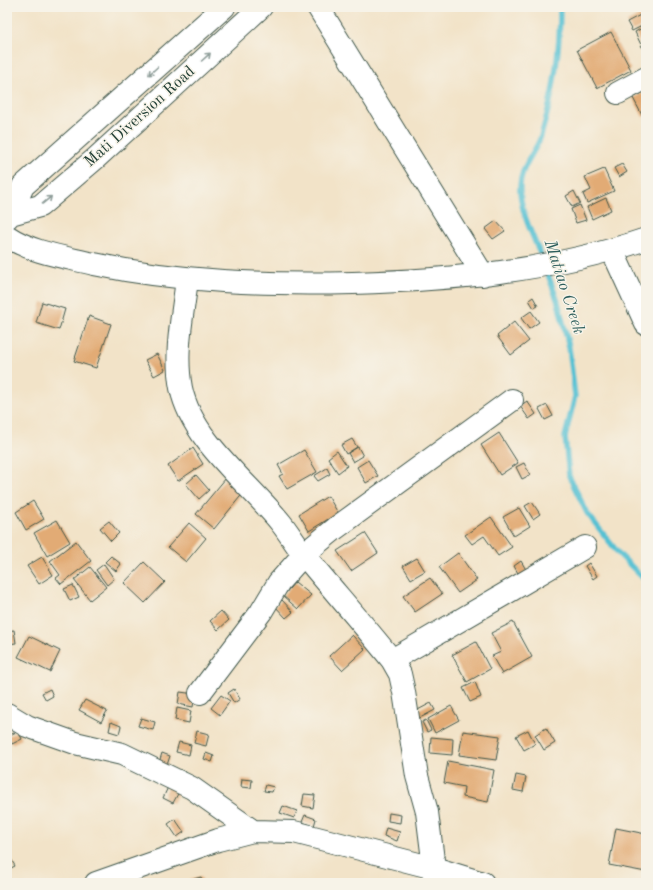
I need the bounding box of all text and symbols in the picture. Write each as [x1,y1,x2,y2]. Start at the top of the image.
one-way arrow [201,53,211,62]
street label: Mati Diversion Road [82,64,198,170]
one-way arrow [148,66,159,75]
one-way arrow [42,196,52,205]
water label: Matiao Creek [540,237,587,336]

